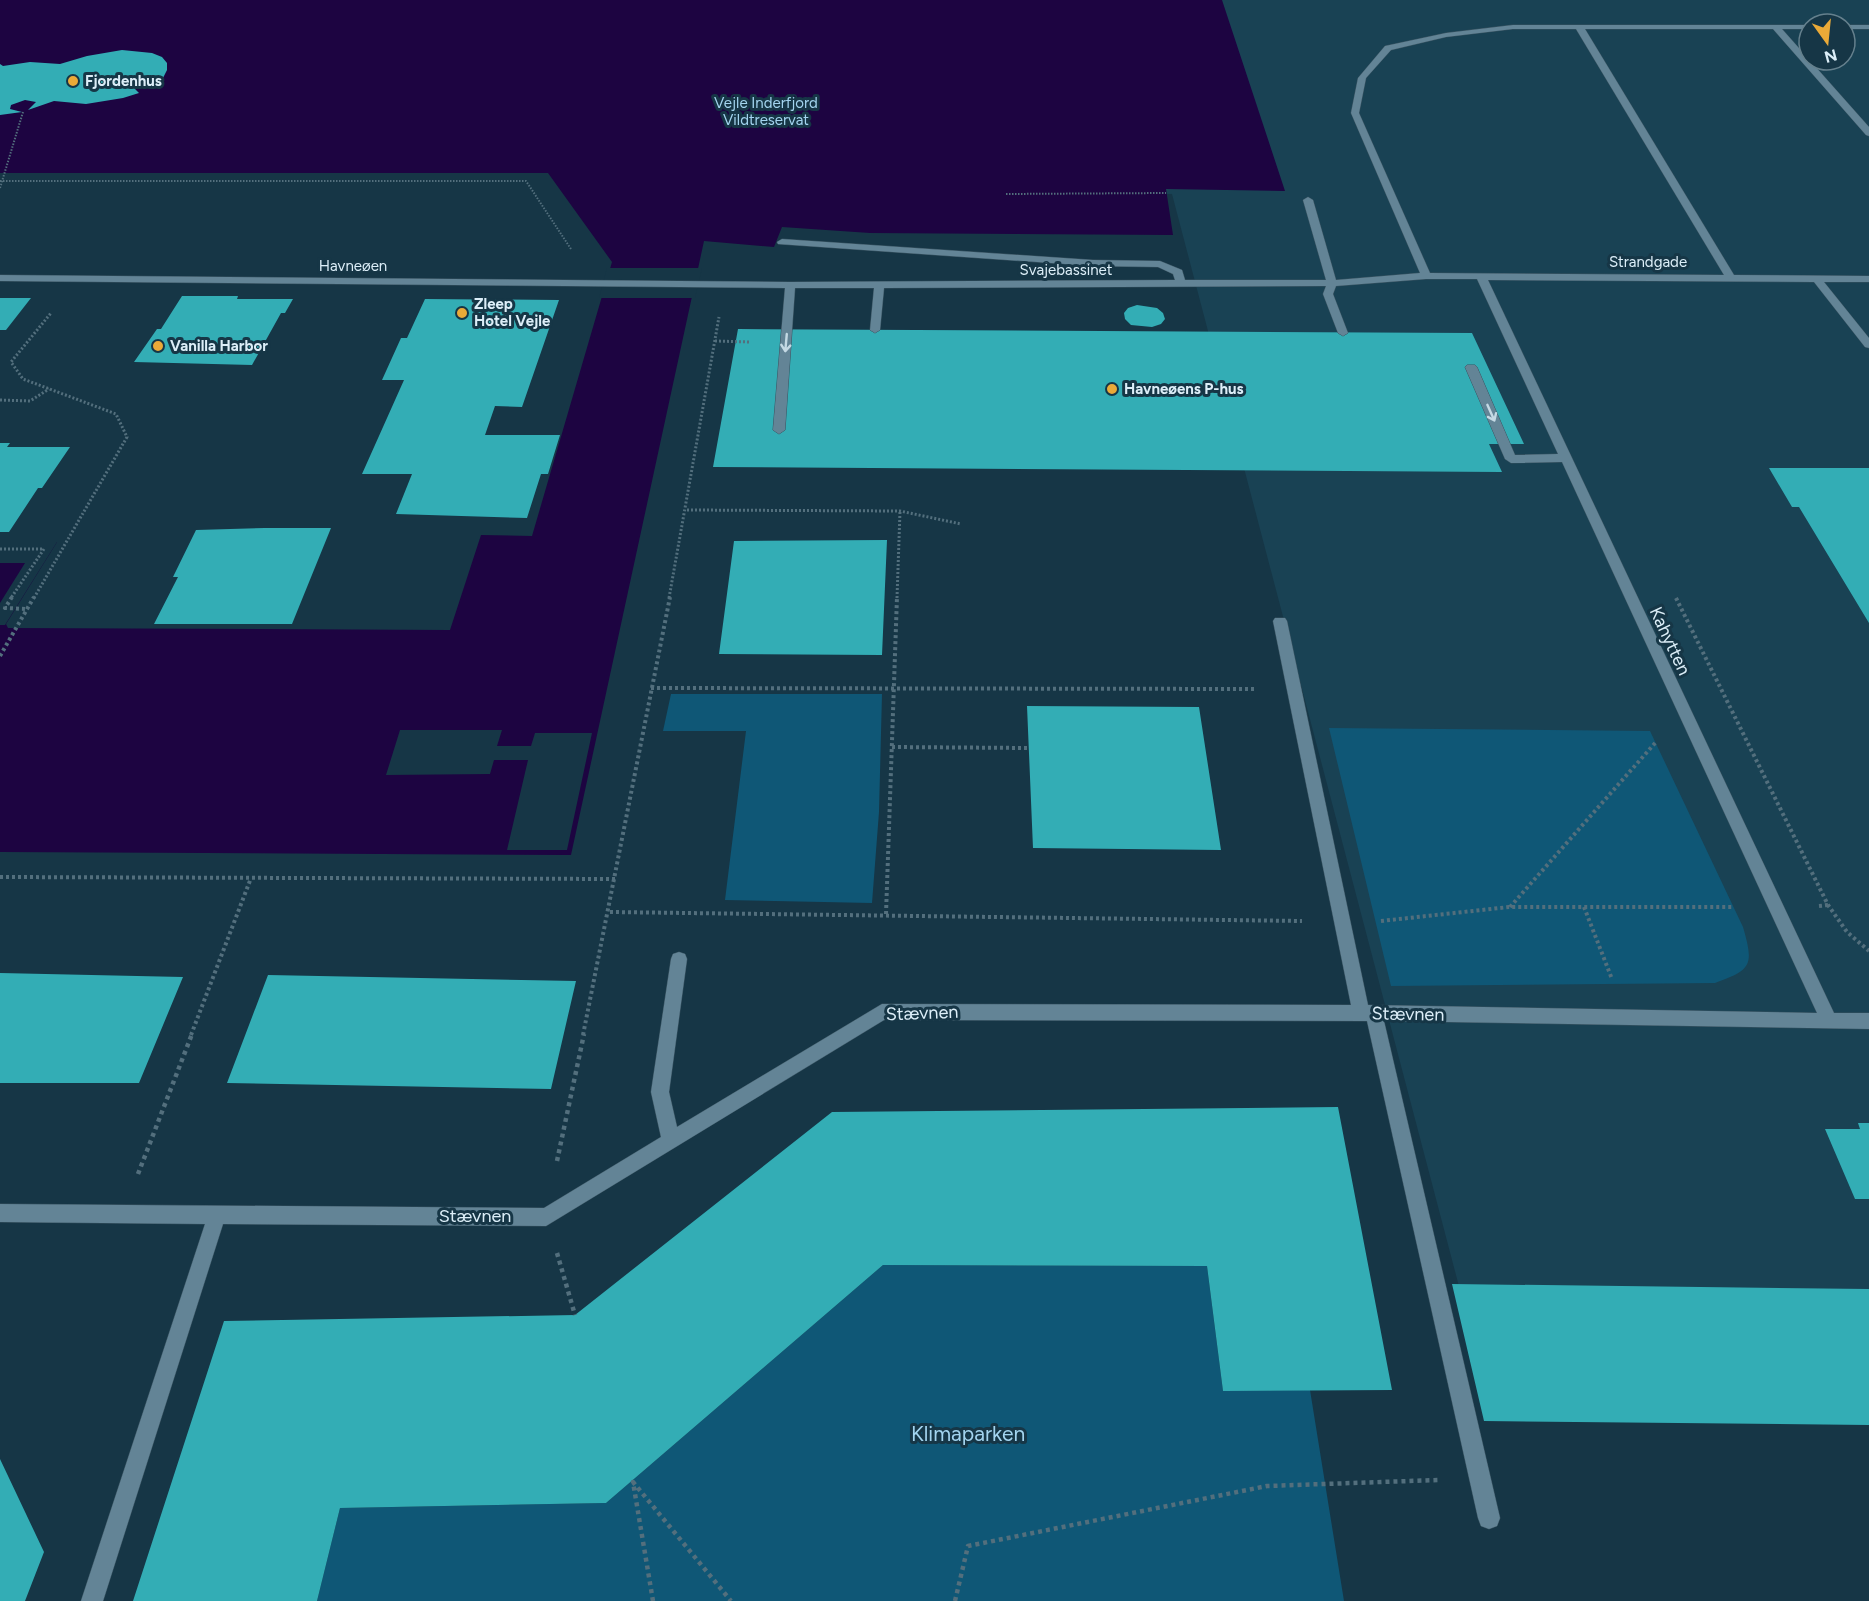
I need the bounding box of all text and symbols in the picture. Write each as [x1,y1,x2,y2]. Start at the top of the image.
north arrow [1797,12,1857,72]
text: N [1822,45,1839,67]
place label: Fjordenhus [85,72,162,90]
marker: Fjordenhus [66,74,80,88]
park label: Vejle Inderfjord Vildtreservat [714,94,818,129]
street label: Strandgade [1609,253,1687,271]
street label: Havneøen [319,257,387,275]
street label: Svajebassinet [1020,261,1113,279]
place label: Zleep Hotel Vejle [474,295,551,330]
marker: Zleep Hotel Vejle [455,306,469,320]
one-way arrow [780,333,791,353]
place label: Vanilla Harbor [170,337,268,355]
marker: Vanilla Harbor [151,339,165,353]
place label: Havneøens P-hus [1124,380,1244,398]
marker: Havneøens P-hus [1105,382,1119,396]
one-way arrow [1486,403,1497,421]
street label: Kahytten [1645,603,1695,679]
street label: Stævnen [885,1001,959,1025]
street label: Stævnen [1371,1002,1445,1026]
street label: Stævnen [439,1205,511,1227]
park label: Klimaparken [911,1421,1025,1446]

